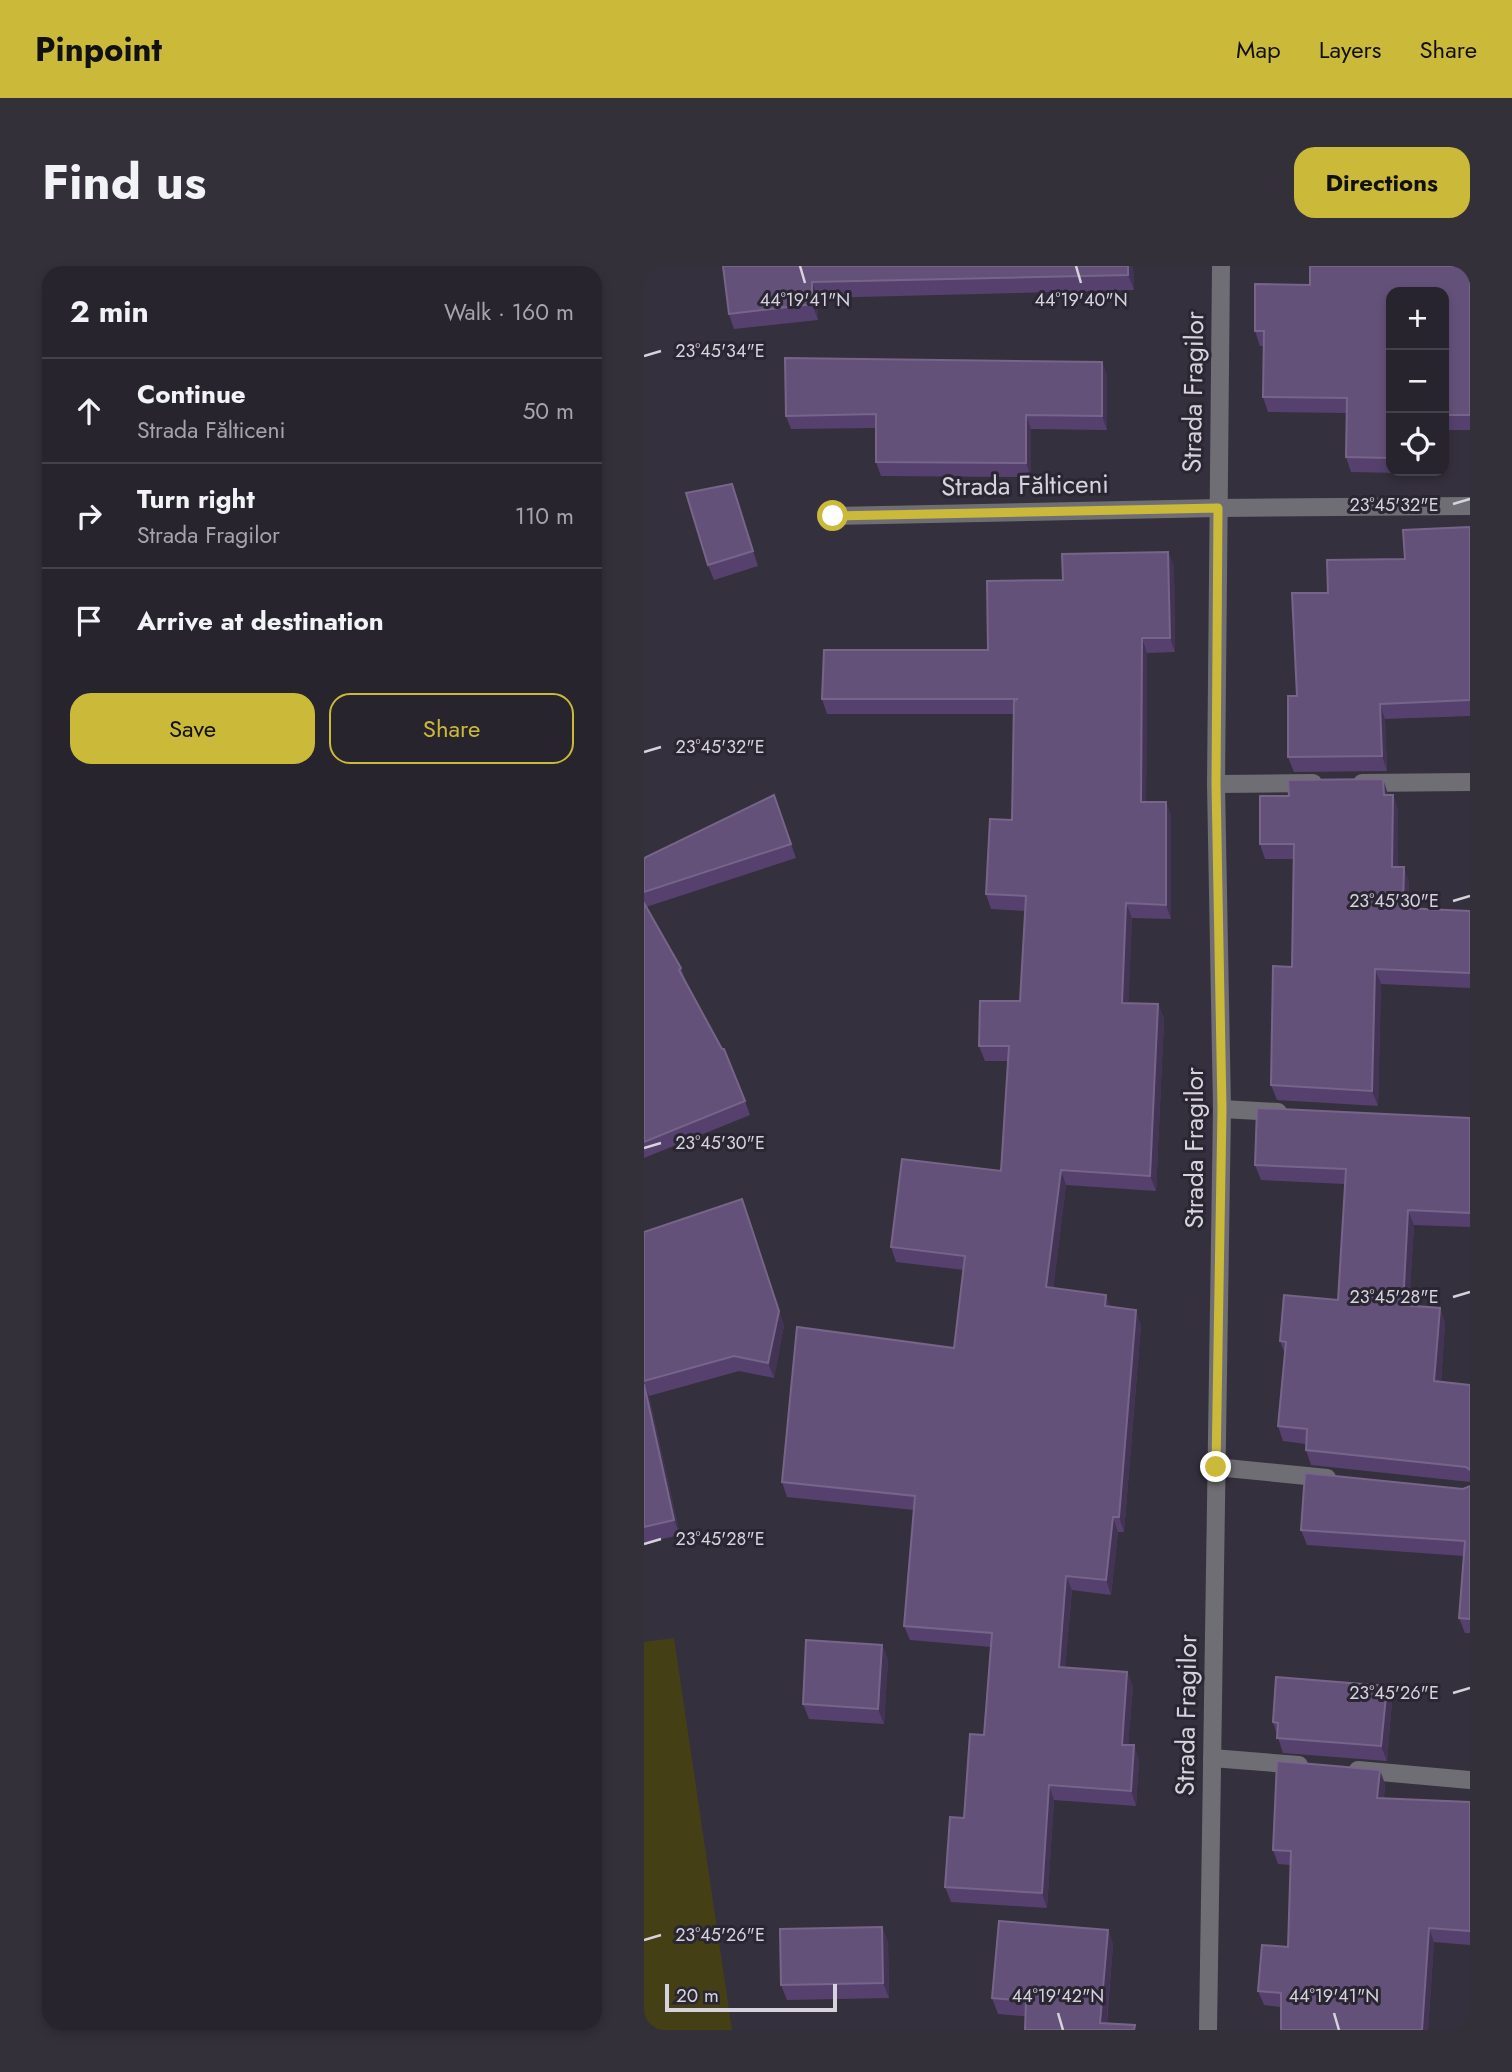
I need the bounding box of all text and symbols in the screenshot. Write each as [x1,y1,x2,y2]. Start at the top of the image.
text: Pinpoint [35,26,162,73]
text: Map [1236,32,1281,67]
text: Layers [1319,32,1381,67]
text: Share [1419,32,1477,67]
text: Find us [42,147,206,217]
button: Directions [1294,147,1470,218]
text: 44°19'41"N [760,287,850,313]
text: 44°19'40"N [1034,287,1128,313]
map controls [1386,287,1449,476]
button: + [1386,287,1449,350]
text: 2 min [70,290,149,333]
text: Walk · 160 m [444,295,574,329]
street label: Strada Fragilor [1173,311,1213,473]
text: 23°45'34"E [675,338,765,364]
button: − [1386,350,1449,413]
text: Continue [137,375,246,413]
icon: ahead [70,392,108,430]
text: 50 m [522,394,574,428]
text: Strada Fălticeni [137,413,286,447]
button: locate [1386,413,1449,476]
street label: Strada Fălticeni [941,465,1109,505]
text: Turn right [137,480,255,518]
text: 23°45'32"E [1349,492,1439,518]
icon: right [70,497,108,535]
text: 110 m [515,499,574,533]
route start [817,500,848,531]
text: Strada Fragilor [137,518,280,552]
icon: arrive [70,602,108,640]
text: Arrive at destination [137,602,384,640]
button: Save [70,693,315,764]
button: Share [329,693,574,764]
text: 23°45'32"E [675,734,765,760]
text: 23°45'30"E [1349,888,1439,914]
street label: Strada Fragilor [1175,1067,1213,1229]
text: 23°45'30"E [675,1130,765,1156]
text: 23°45'28"E [1349,1284,1439,1310]
route end [1200,1451,1231,1482]
text: 23°45'28"E [675,1526,765,1552]
street label: Strada Fragilor [1166,1634,1206,1796]
text: 23°45'26"E [1349,1680,1439,1706]
text: 23°45'26"E [675,1922,765,1948]
scale bar [665,1981,836,2013]
text: 20 m [676,1982,719,2009]
text: 44°19'42"N [1012,1983,1104,2009]
text: 44°19'41"N [1289,1983,1379,2009]

